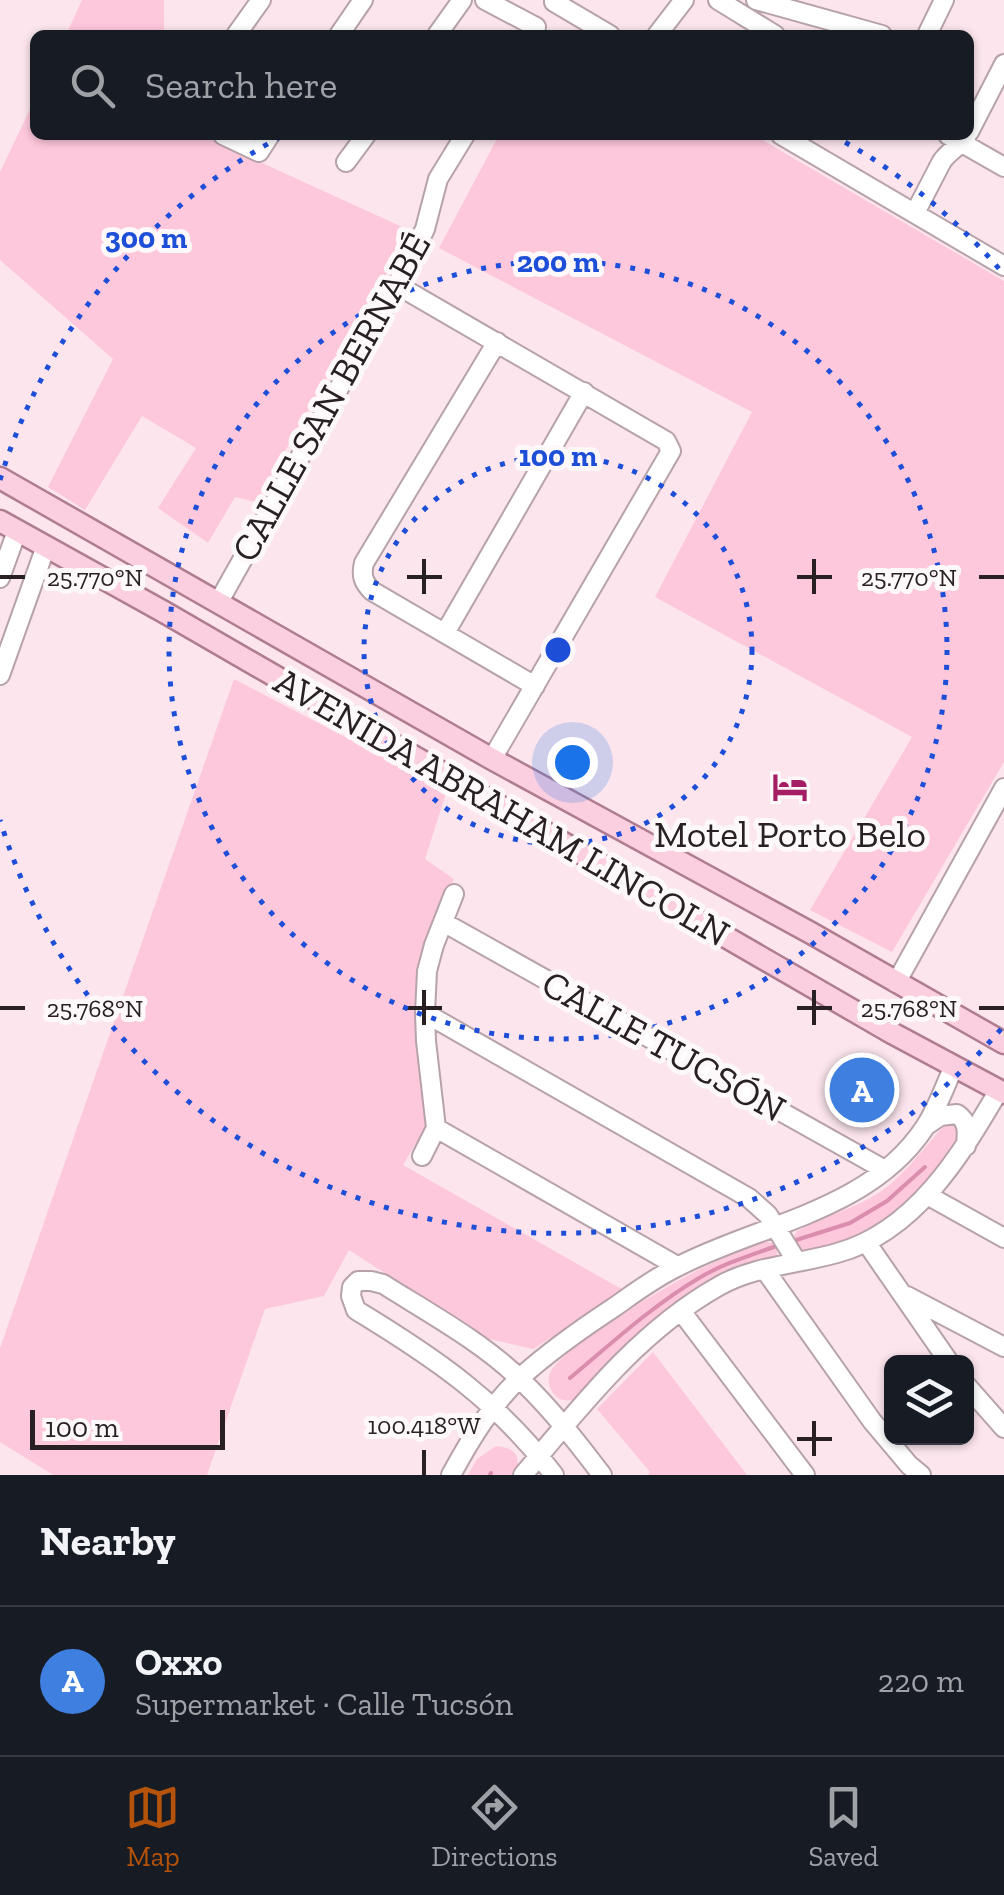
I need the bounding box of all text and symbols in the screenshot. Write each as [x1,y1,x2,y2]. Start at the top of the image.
search box [30,30,974,140]
icon: search [65,58,120,113]
text: Search here [145,62,337,108]
text: 300 m [105,220,187,256]
street label: CALLE SAN BERNABÉ [222,225,440,569]
text: 200 m [517,244,599,280]
text: 100 m [519,438,597,474]
text: 25.770°N [47,562,143,592]
text: 25.770°N [861,562,957,592]
centre of rings [540,632,576,668]
street label: AVENIDA ABRAHAM LINCOLN [266,658,738,956]
your location [547,737,598,788]
hotel icon: Motel Porto Belo [771,768,809,806]
place label: Motel Porto Belo [654,811,926,857]
street label: CALLE TUCSÓN [534,960,794,1132]
text: 25.768°N [47,993,143,1023]
text: 25.768°N [861,993,957,1023]
pin: A [830,1052,894,1128]
map controls [884,1355,974,1445]
button: layers [884,1355,974,1445]
scale bar [30,1405,225,1450]
text: 100.418°W [367,1410,481,1440]
text: 100 m [45,1411,119,1444]
text: Nearby [40,1515,176,1566]
text: Oxxo [135,1639,222,1685]
text: A [62,1662,83,1700]
text: 220 m [878,1662,964,1700]
text: Supermarket · Calle Tucsón [135,1685,513,1723]
tab: Map [125,1780,180,1873]
tab: Directions [431,1780,558,1873]
tab: Saved [808,1780,879,1873]

